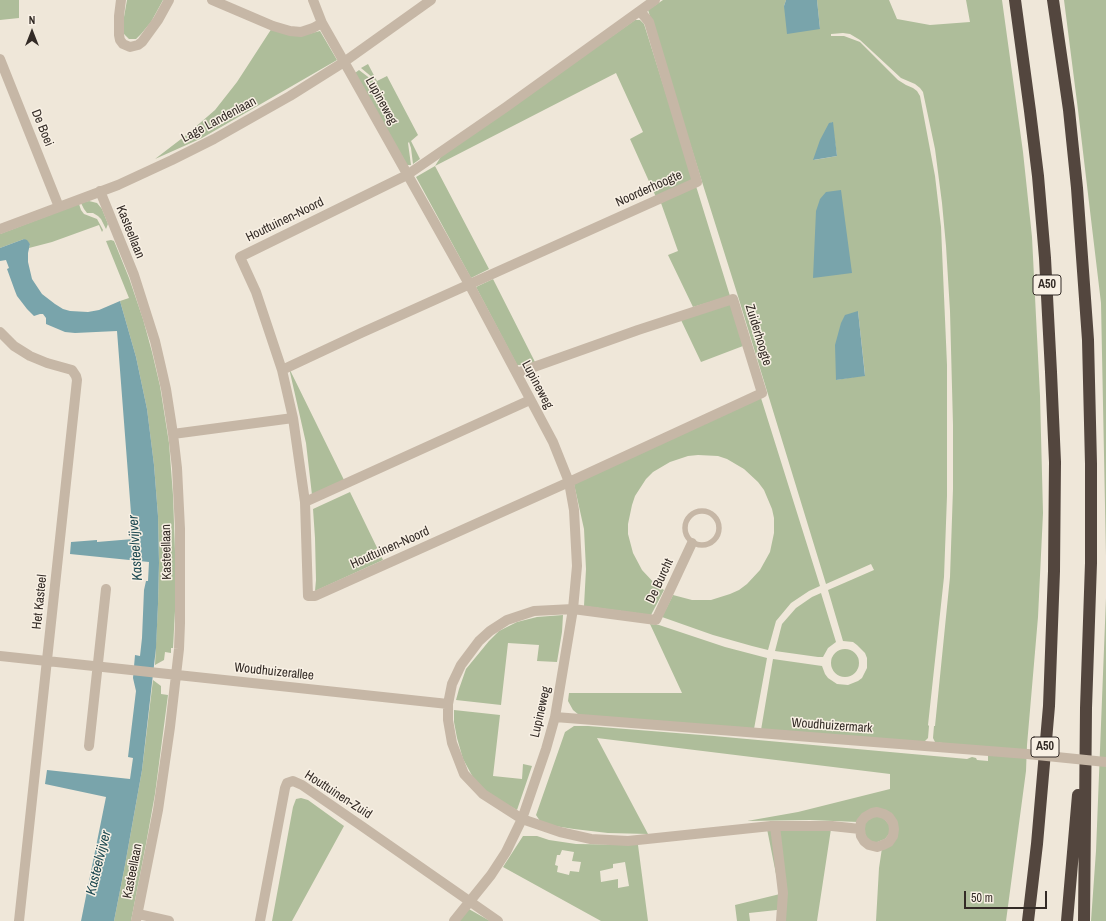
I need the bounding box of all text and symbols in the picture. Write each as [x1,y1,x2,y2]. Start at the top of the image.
north arrow [12,12,52,52]
text: N [29,13,35,27]
street label: Lupineweg [362,74,400,128]
street label: Lage Landenlaan [179,94,259,146]
street label: De Boei [28,107,56,149]
street label: Noorderhoogte [613,167,685,211]
street label: Houttuinen-Noord [244,194,326,246]
street label: Kasteellaan [112,203,148,261]
road number: A50 [1033,275,1061,295]
street label: Zuiderhoogte [741,302,775,368]
street label: Lupineweg [518,358,556,412]
water label: Kasteelvijver [125,515,147,581]
street label: Kasteellaan [159,524,175,580]
street label: Houttuinen-Noord [348,524,432,572]
street label: De Burcht [643,556,677,606]
street label: Het Kasteel [29,574,51,630]
street label: Woudhuizerallee [233,660,315,684]
street label: Lupineweg [528,685,554,739]
street label: Woudhuizermark [791,715,873,737]
road number: A50 [1031,737,1059,757]
street label: Houttuinen-Zuid [301,767,375,823]
water label: Kasteelvijver [83,829,115,897]
street label: Kasteellaan [120,842,146,900]
scale bar [966,883,1049,909]
text: 50 m [971,890,993,906]

